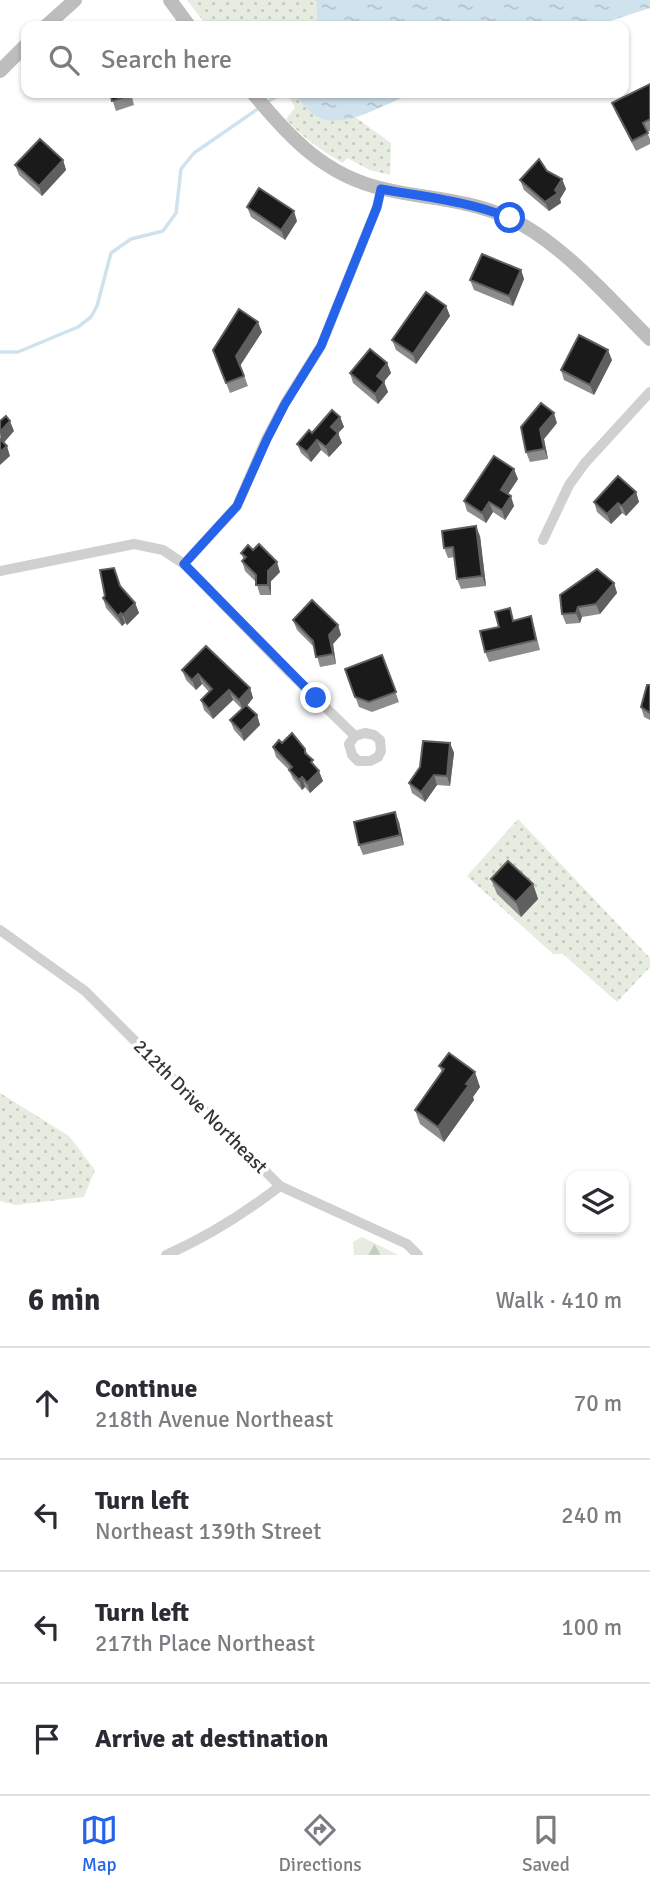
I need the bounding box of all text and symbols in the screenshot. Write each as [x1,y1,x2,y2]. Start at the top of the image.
search box [21,21,629,98]
icon: search [45,41,83,79]
text: Search here [101,44,232,76]
route start [494,202,525,233]
route end [300,682,331,713]
street label: 212th Drive Northeast [128,1035,273,1179]
map controls [566,1171,629,1234]
button: layers [566,1171,629,1234]
text: 6 min [28,1282,100,1319]
text: Walk · 410 m [496,1286,622,1315]
text: Continue [95,1373,197,1405]
icon: ahead [28,1384,66,1422]
text: 70 m [574,1389,622,1418]
text: 218th Avenue Northeast [95,1405,333,1434]
text: Turn left [95,1485,189,1517]
icon: left [28,1496,66,1534]
text: 240 m [561,1501,622,1530]
text: Northeast 139th Street [95,1517,321,1546]
text: Turn left [95,1597,189,1629]
icon: left [28,1608,66,1646]
text: 100 m [561,1613,622,1642]
text: 217th Place Northeast [95,1629,315,1658]
icon: arrive [28,1720,66,1758]
text: Arrive at destination [95,1723,328,1755]
tab: Map [80,1811,118,1877]
tab: Directions [279,1811,362,1877]
tab: Saved [522,1811,570,1877]

